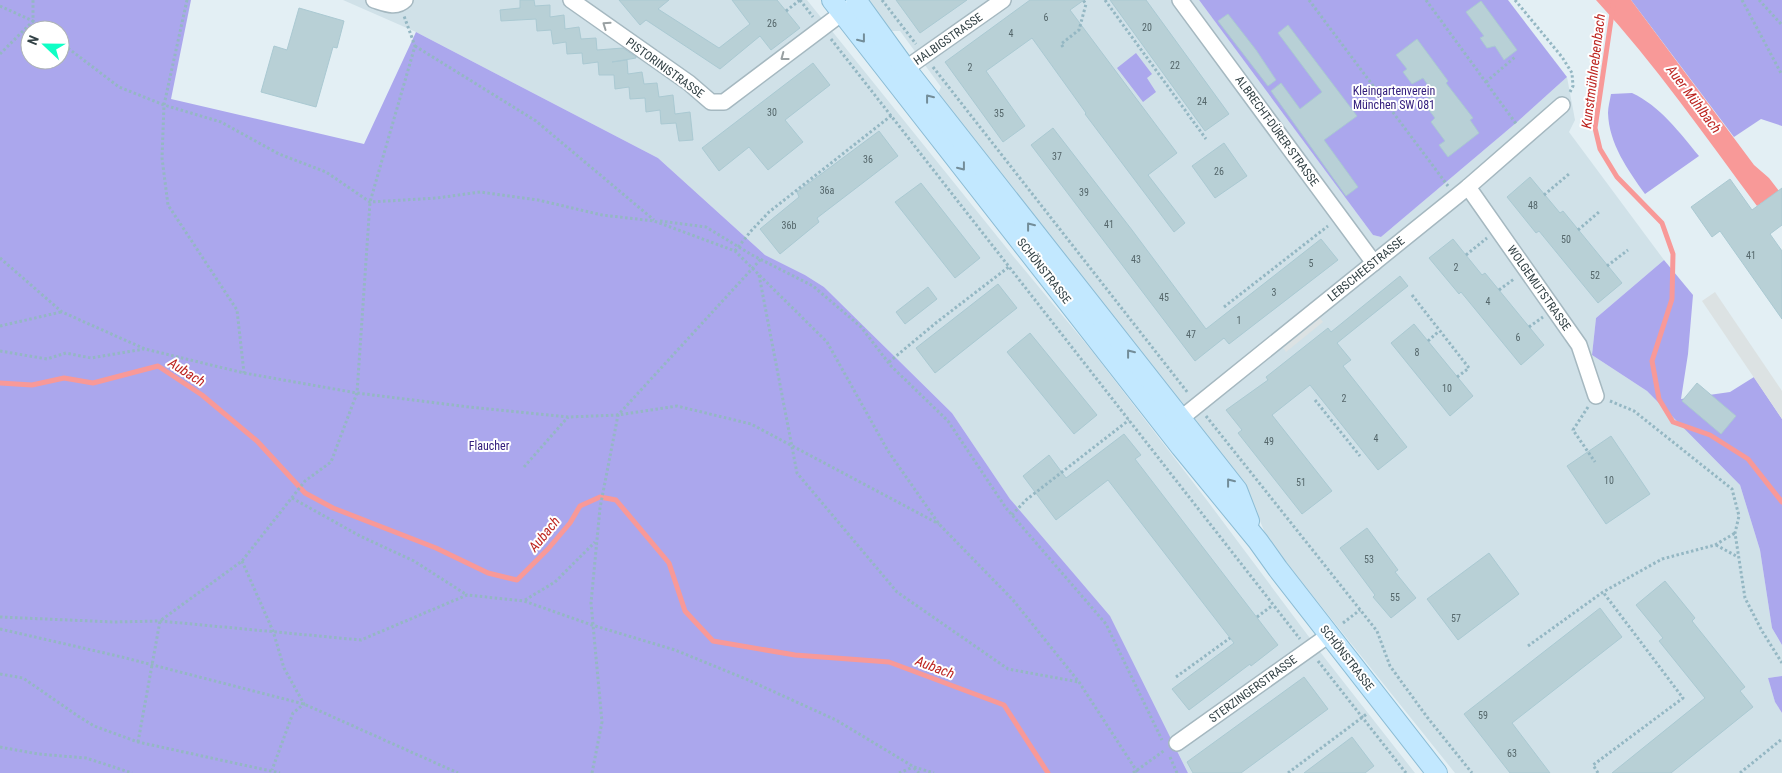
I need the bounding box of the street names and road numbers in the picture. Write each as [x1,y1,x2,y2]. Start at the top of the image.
street label: HALBIGSTRASSE [911,10,985,68]
street label: PISTORINISTRASSE [623,35,707,101]
street label: ALBRECHT-DÜRER-STRASSE [1232,73,1323,189]
street label: LEBSCHEESTRASSE [1325,234,1407,304]
street label: SCHÖNSTRASSE [1014,235,1075,307]
street label: WOLGEMUTSTRASSE [1504,243,1574,333]
street label: SCHÖNSTRASSE [1317,622,1378,694]
street label: STERZINGERSTRASSE [1206,652,1300,726]

